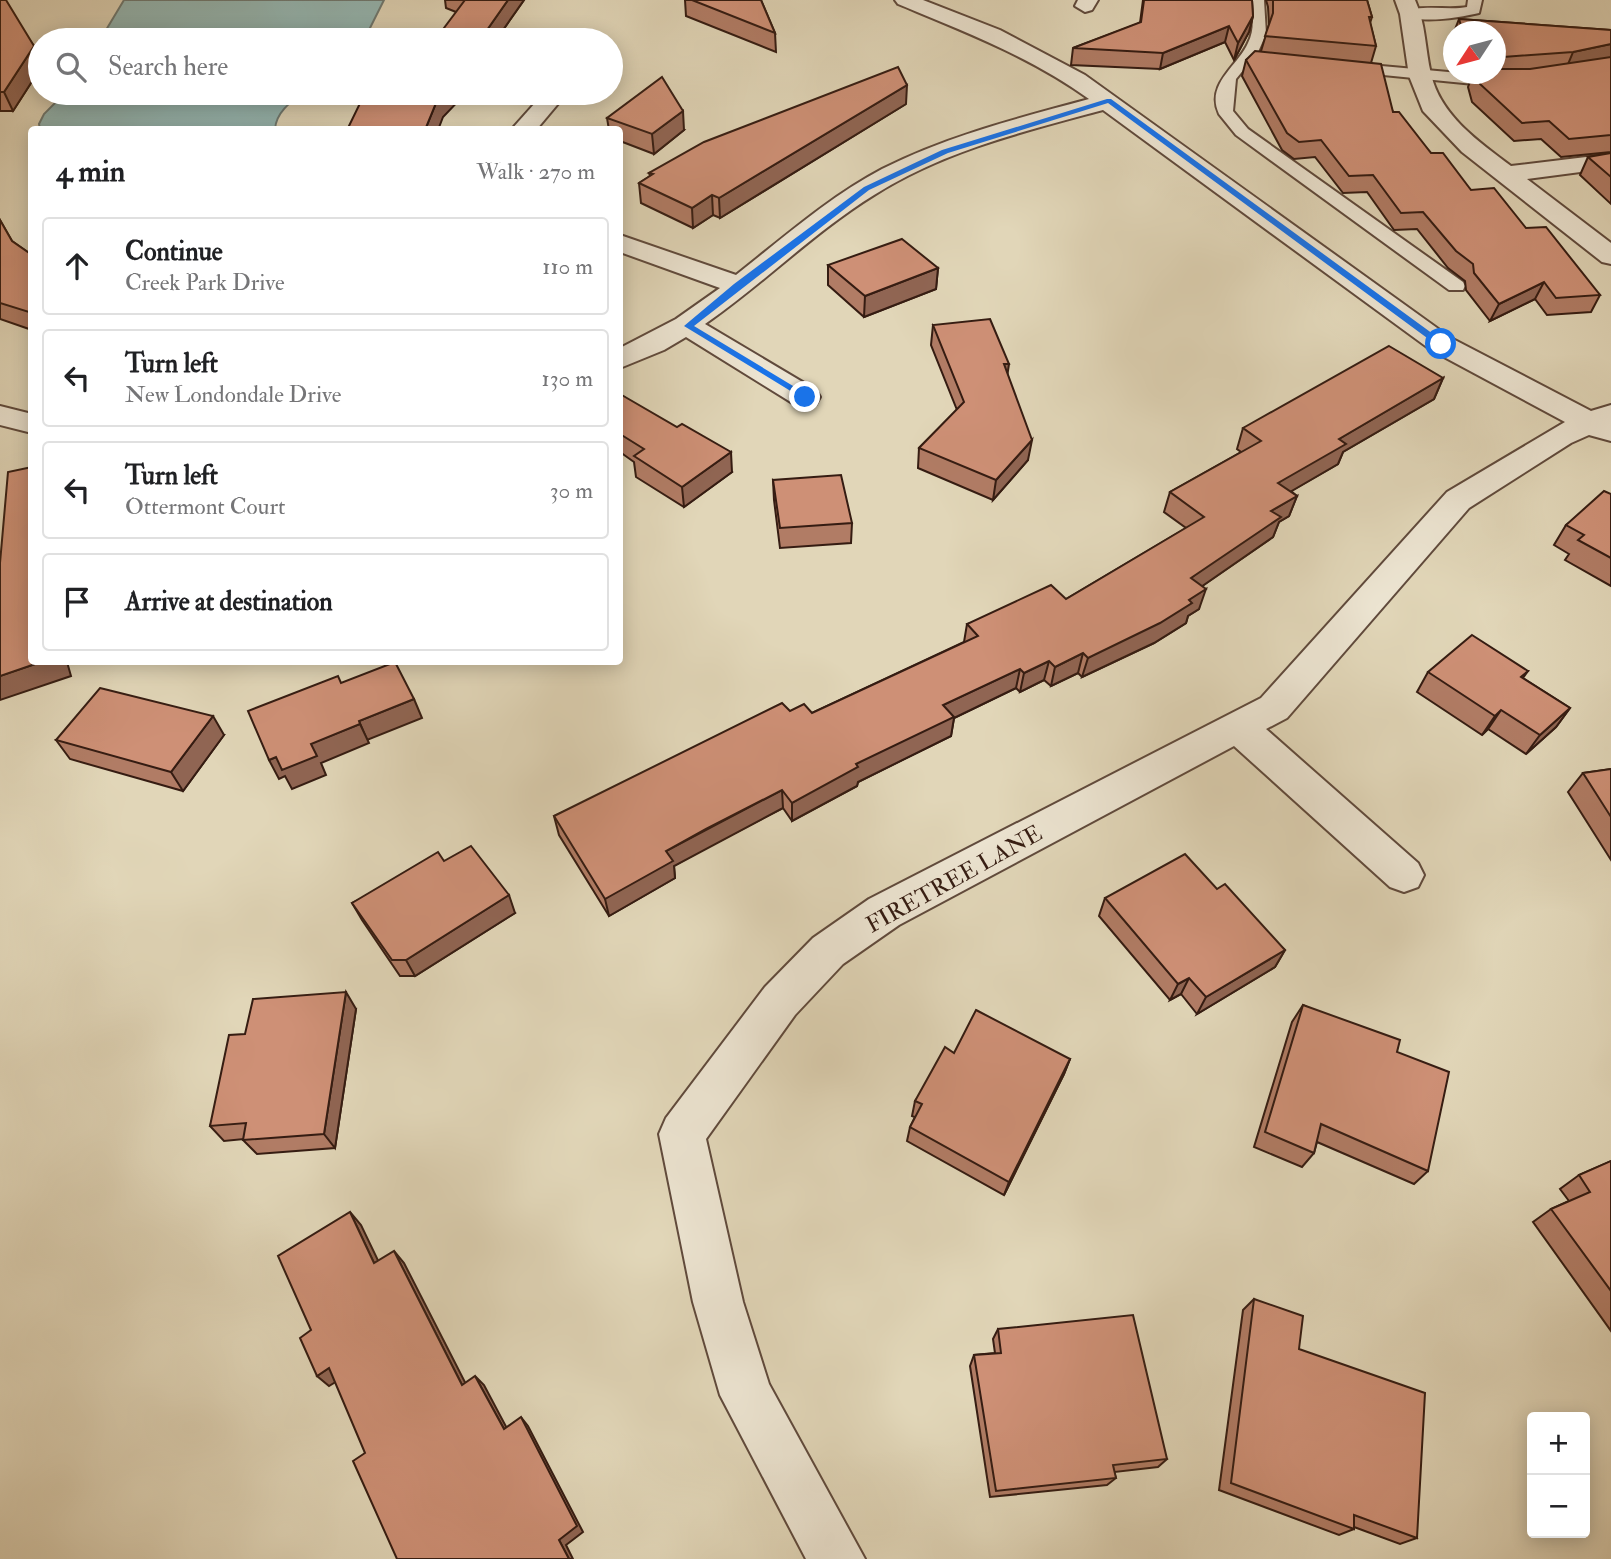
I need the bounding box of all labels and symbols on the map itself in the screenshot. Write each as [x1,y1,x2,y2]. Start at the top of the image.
north arrow [1443,21,1506,84]
route start [1425,328,1456,359]
route end [789,381,820,412]
street label: FIRETREE LANE [861,819,1047,939]

